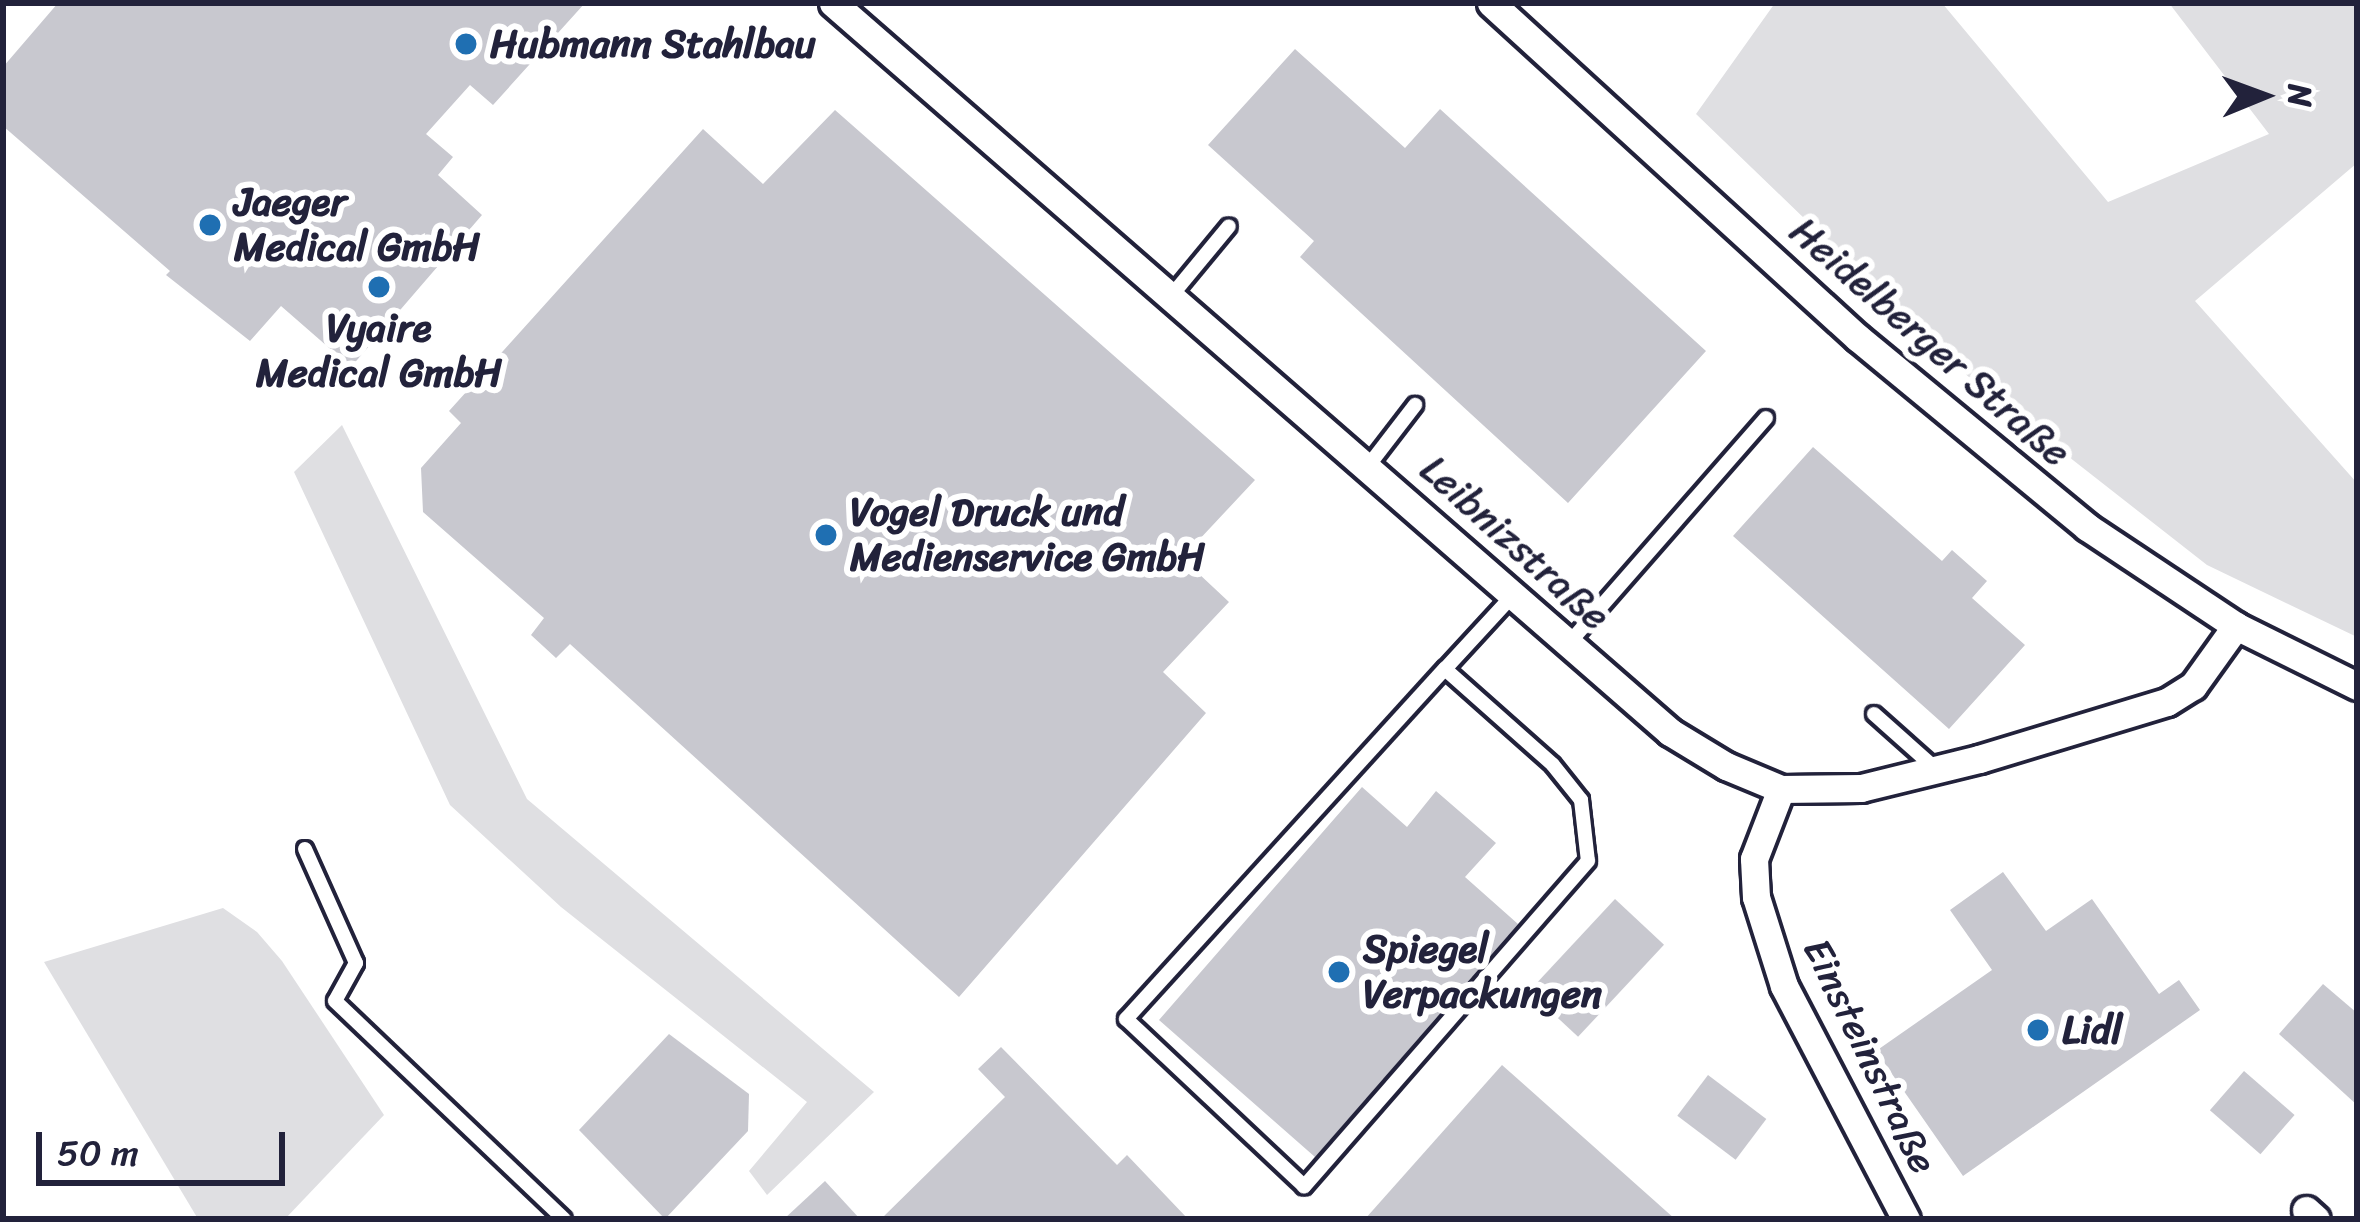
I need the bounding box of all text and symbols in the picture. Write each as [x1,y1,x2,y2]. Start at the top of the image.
place label: Hubmann Stahlbau [490,21,816,67]
marker: Hubmann Stahlbau [453,31,479,57]
north arrow [2204,36,2324,156]
text: N [2271,83,2329,107]
place label: Jaeger Medical GmbH [234,180,480,271]
street label: Heidelberger Straße [1780,208,2080,476]
marker: Jaeger Medical GmbH [197,212,223,238]
marker: Vyaire Medical GmbH [366,274,392,300]
place label: Vyaire Medical GmbH [256,306,502,397]
street label: Leibnizstraße [1411,446,1619,640]
place label: Vogel Druck und Medienservice GmbH [850,490,1205,581]
marker: Vogel Druck und Medienservice GmbH [813,522,839,548]
place label: Spiegel Verpackungen [1363,927,1602,1018]
street label: Einsteinstraße [1793,931,1947,1181]
marker: Spiegel Verpackungen [1326,959,1352,985]
place label: Lidl [2062,1007,2122,1053]
marker: Lidl [2025,1017,2051,1043]
scale bar [42,1108,291,1182]
text: 50 m [57,1121,139,1185]

